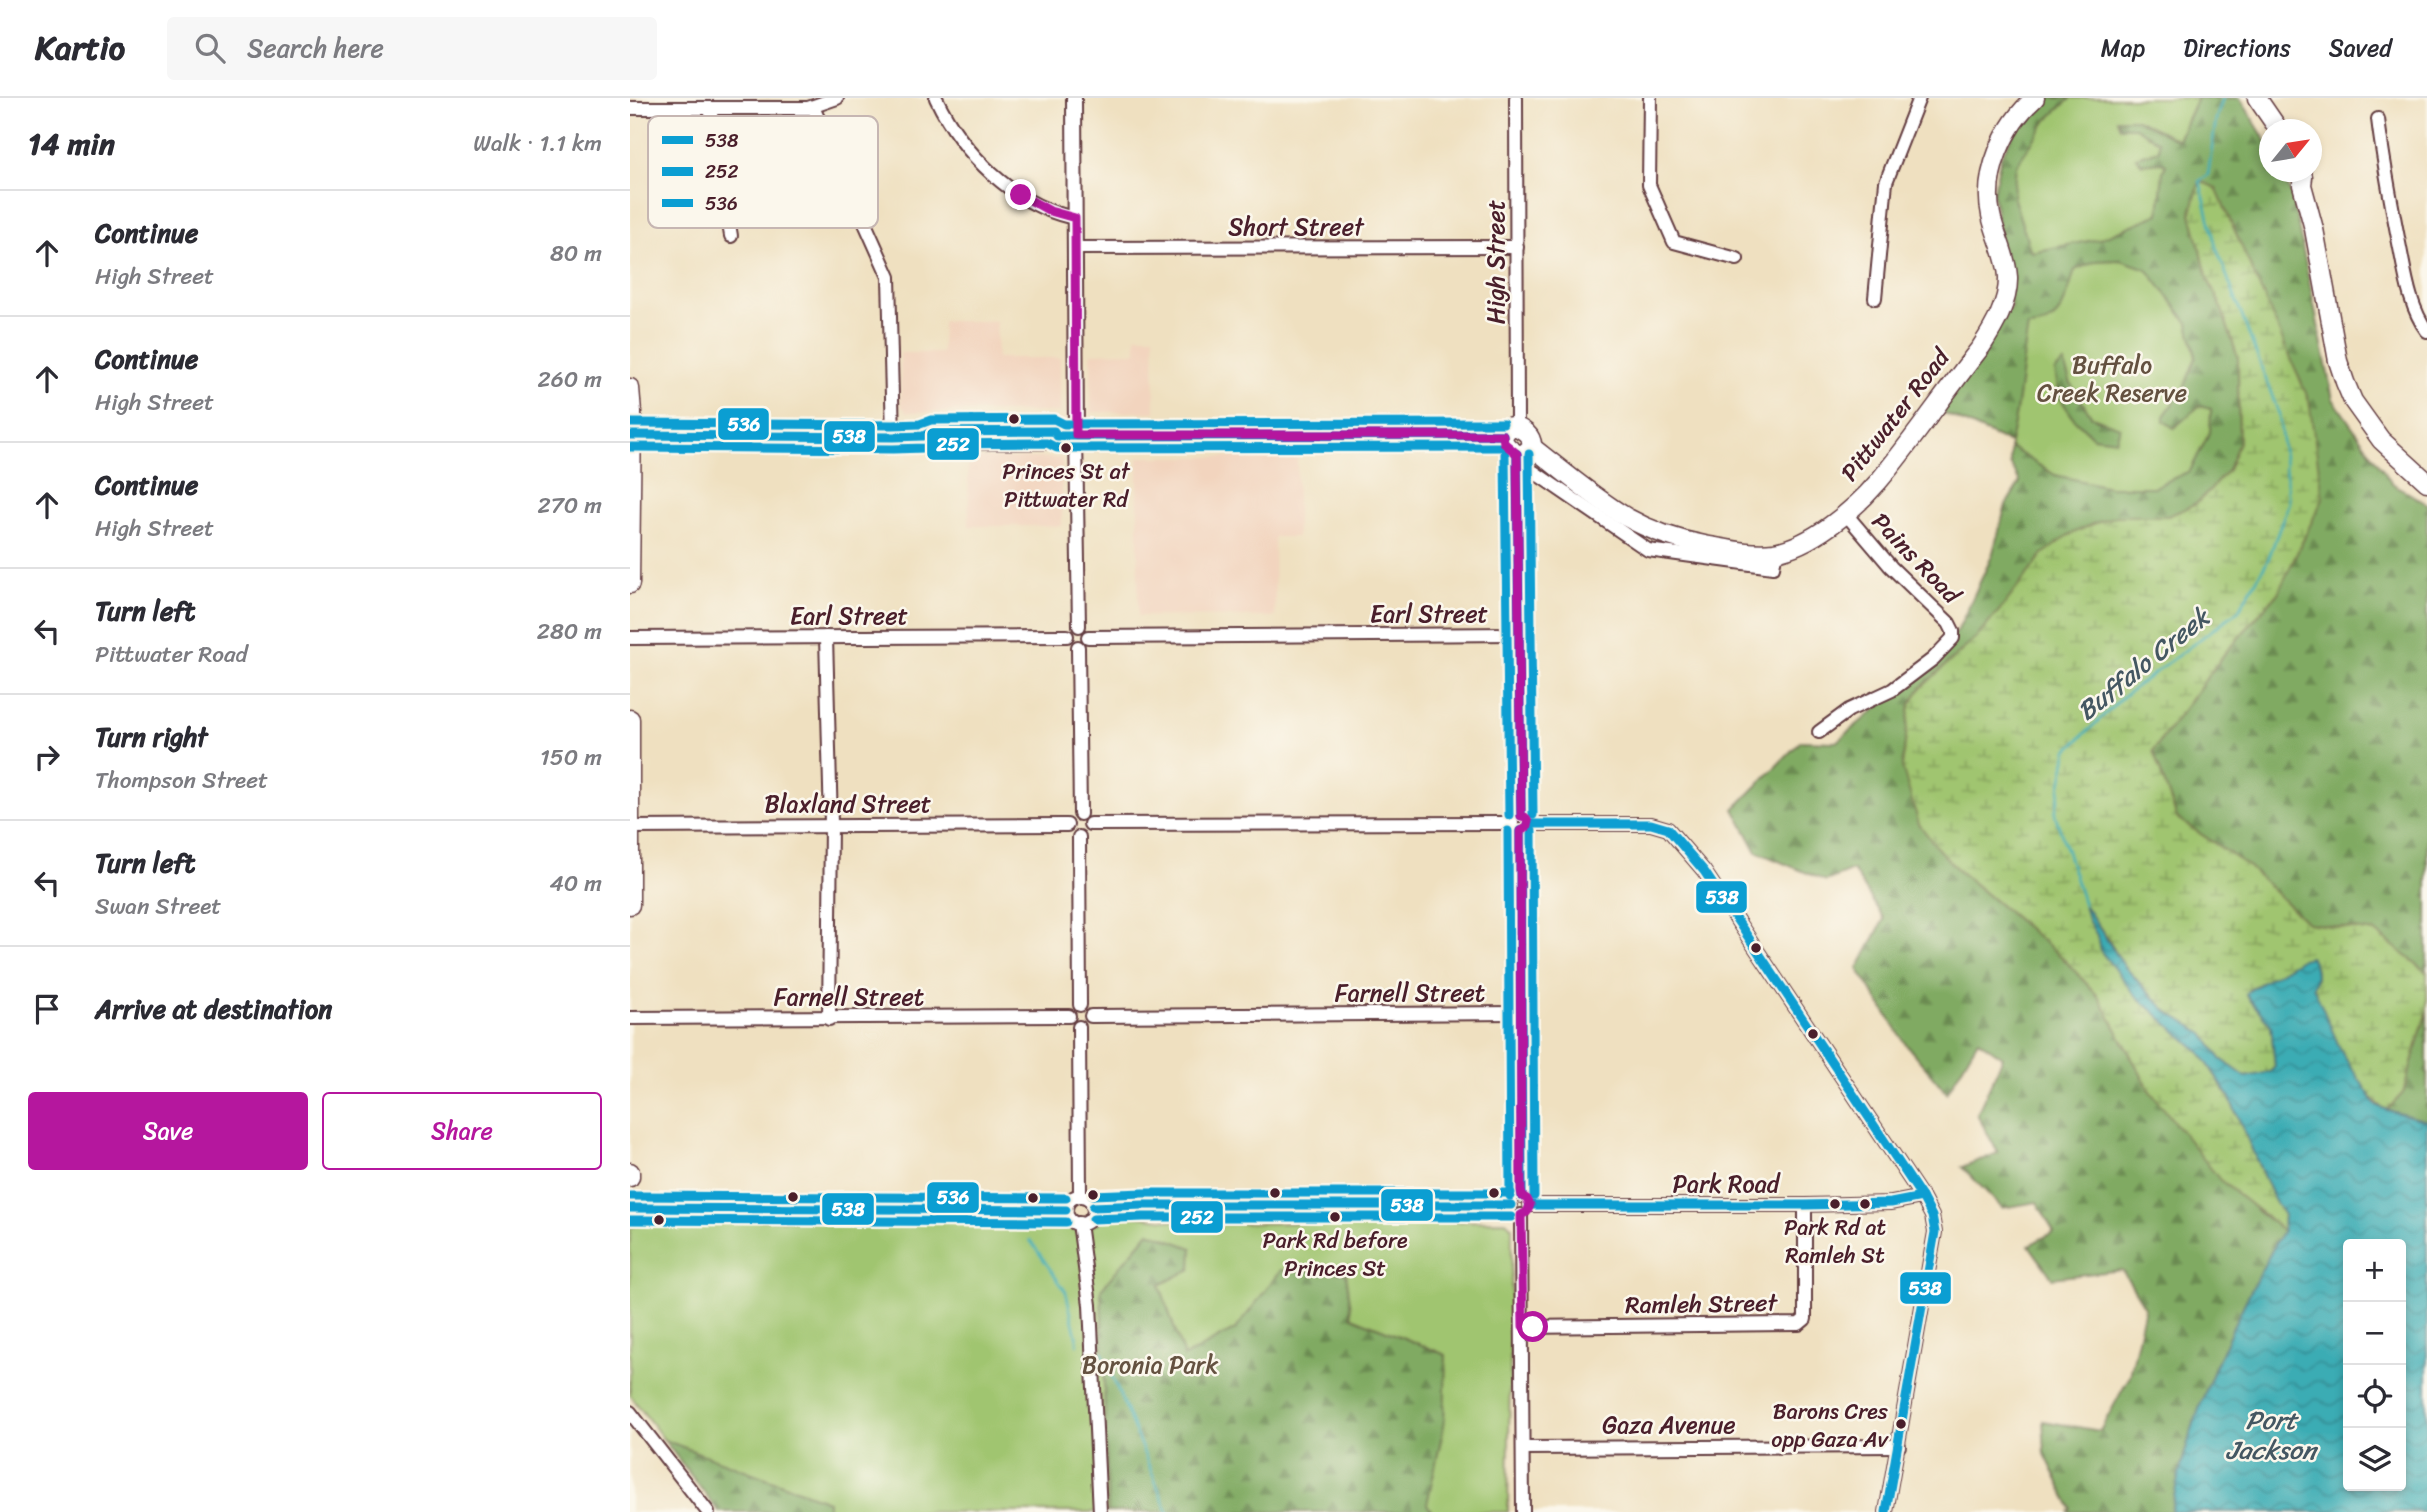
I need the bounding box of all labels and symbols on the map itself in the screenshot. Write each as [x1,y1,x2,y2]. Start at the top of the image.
legend [648,116,878,228]
north arrow [2259,119,2322,182]
text: 538 [705,124,739,157]
text: 252 [705,155,739,188]
route end [1005,179,1036,210]
text: 536 [705,187,738,220]
street label: High Street [1475,200,1517,324]
street label: Short Street [1228,206,1365,248]
street label: Pittwater Road [1829,337,1962,491]
park label: Buffalo Creek Reserve [2037,344,2187,414]
line badge: 536 [717,407,770,441]
text: 536 [728,408,761,441]
unlabelled marker [1007,412,1021,426]
line badge: 538 [823,420,876,453]
text: 538 [832,420,866,453]
line badge: 252 [926,427,980,461]
text: 252 [935,428,970,461]
marker: Princes St at Pittwater Rd [1059,441,1073,455]
place label: Princes St at Pittwater Rd [1002,452,1131,519]
street label: Pains Road [1861,502,1972,615]
street label: Earl Street [1370,593,1488,635]
water label: Buffalo Creek [2066,594,2222,733]
street label: Earl Street [790,595,908,637]
street label: Blaxland Street [765,783,931,825]
line badge: 538 [1695,880,1748,914]
text: 538 [1705,881,1739,914]
unlabelled marker [1749,941,1763,955]
street label: Farnell Street [1335,972,1485,1014]
street label: Farnell Street [774,976,924,1018]
unlabelled marker [1806,1027,1820,1041]
street label: Park Road [1673,1163,1781,1205]
line badge: 536 [926,1181,980,1214]
text: 536 [937,1181,970,1214]
unlabelled marker [1268,1186,1282,1200]
unlabelled marker [1487,1186,1501,1200]
unlabelled marker [1086,1188,1100,1202]
line badge: 538 [1380,1188,1434,1222]
text: 538 [1390,1189,1424,1222]
unlabelled marker [786,1190,800,1204]
unlabelled marker [1026,1191,1040,1205]
line badge: 538 [821,1192,875,1226]
text: 538 [831,1193,865,1226]
marker: Park Rd at Ramleh St [1828,1197,1842,1211]
unlabelled marker [1858,1197,1872,1211]
line badge: 252 [1170,1200,1224,1234]
text: 252 [1179,1201,1214,1234]
place label: Park Rd at Ramleh St [1784,1208,1886,1275]
marker: Park Rd before Princes St [1328,1210,1342,1224]
unlabelled marker [652,1213,666,1227]
place label: Park Rd before Princes St [1262,1221,1408,1288]
line badge: 538 [1899,1271,1952,1305]
text: 538 [1908,1272,1942,1305]
street label: Ramleh Street [1625,1282,1779,1326]
route start [1517,1311,1548,1342]
park label: Boronia Park [1082,1344,1218,1386]
place label: Barons Cres opp Gaza Av [1771,1392,1890,1459]
water label: Port Jackson [2226,1397,2319,1473]
street label: Gaza Avenue [1602,1404,1736,1446]
marker: Barons Cres opp Gaza Av [1894,1417,1908,1431]

